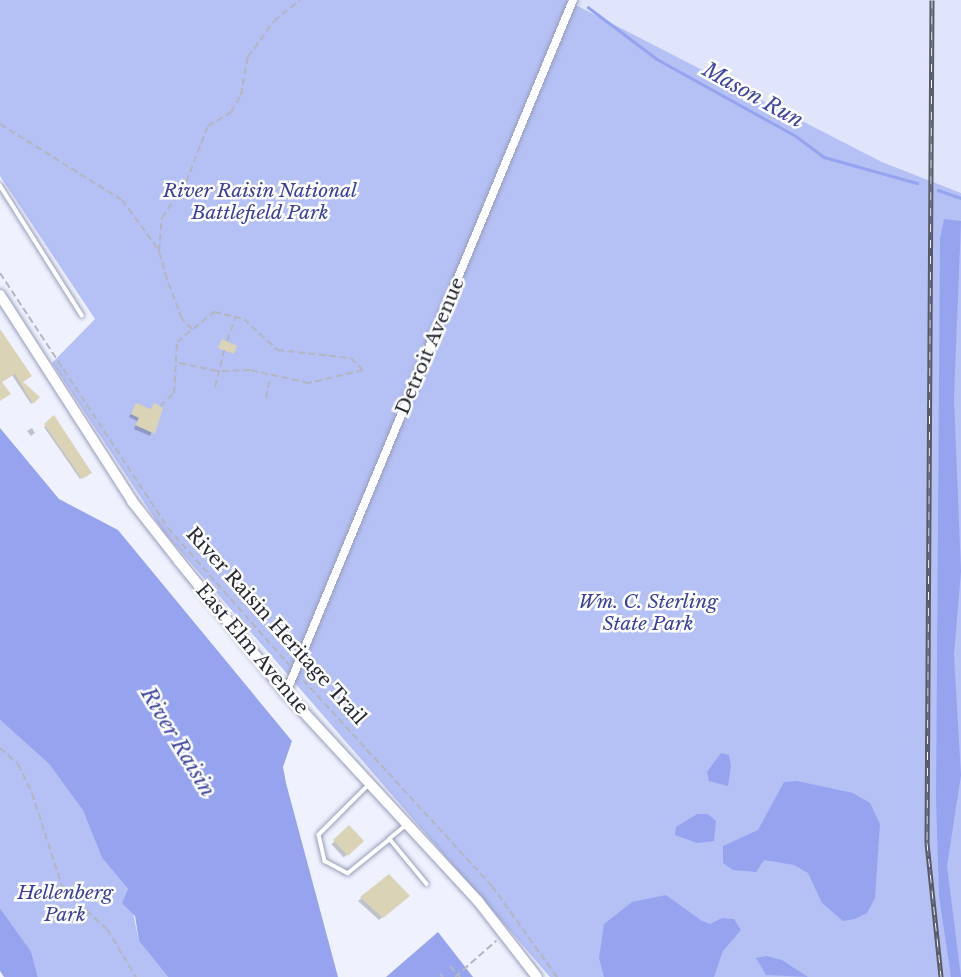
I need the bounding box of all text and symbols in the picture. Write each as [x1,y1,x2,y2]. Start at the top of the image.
water label: Mason Run [698,57,808,133]
park label: River Raisin National Battlefield Park [162,180,358,224]
street label: Detroit Avenue [391,274,469,418]
street label: River Raisin Heritage Trail [181,522,371,730]
street label: East Elm Avenue [191,579,313,719]
park label: Wm. C. Sterling State Park [578,591,718,635]
water label: River Raisin [135,683,221,801]
park label: Hellenberg Park [17,882,113,926]

